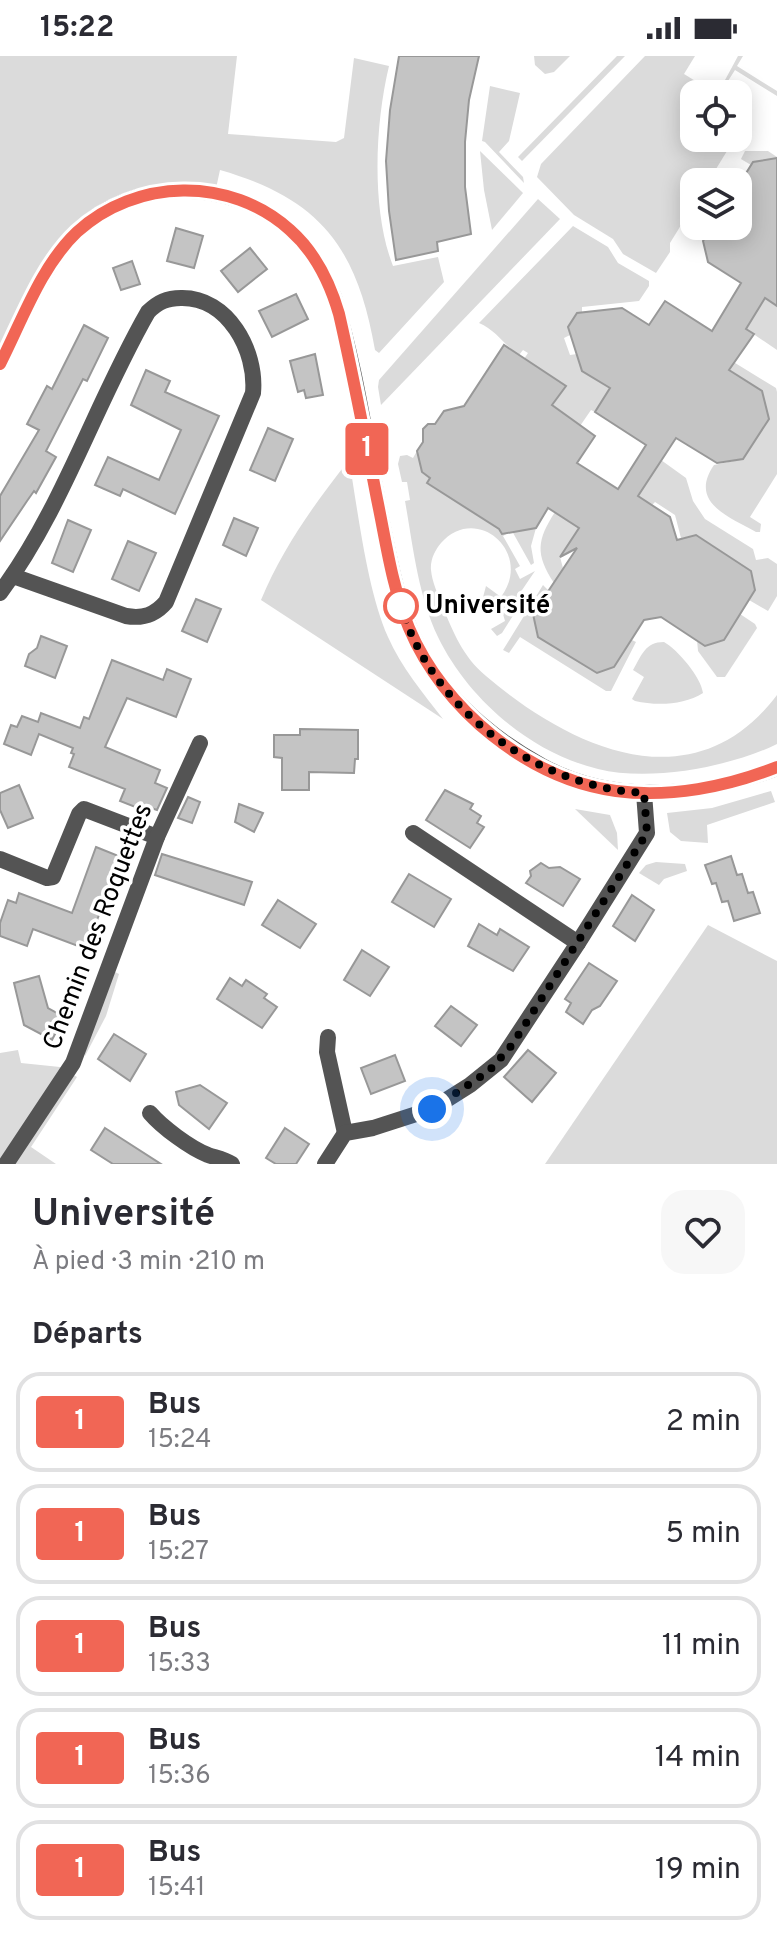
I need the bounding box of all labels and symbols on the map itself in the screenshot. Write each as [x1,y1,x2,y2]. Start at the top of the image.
line badge: 1 [341,423,393,475]
marker: Université [384,589,418,623]
place label: Université [425,590,550,623]
street label: Chemin des Roquettes [37,799,161,1055]
your location [412,1089,452,1129]

